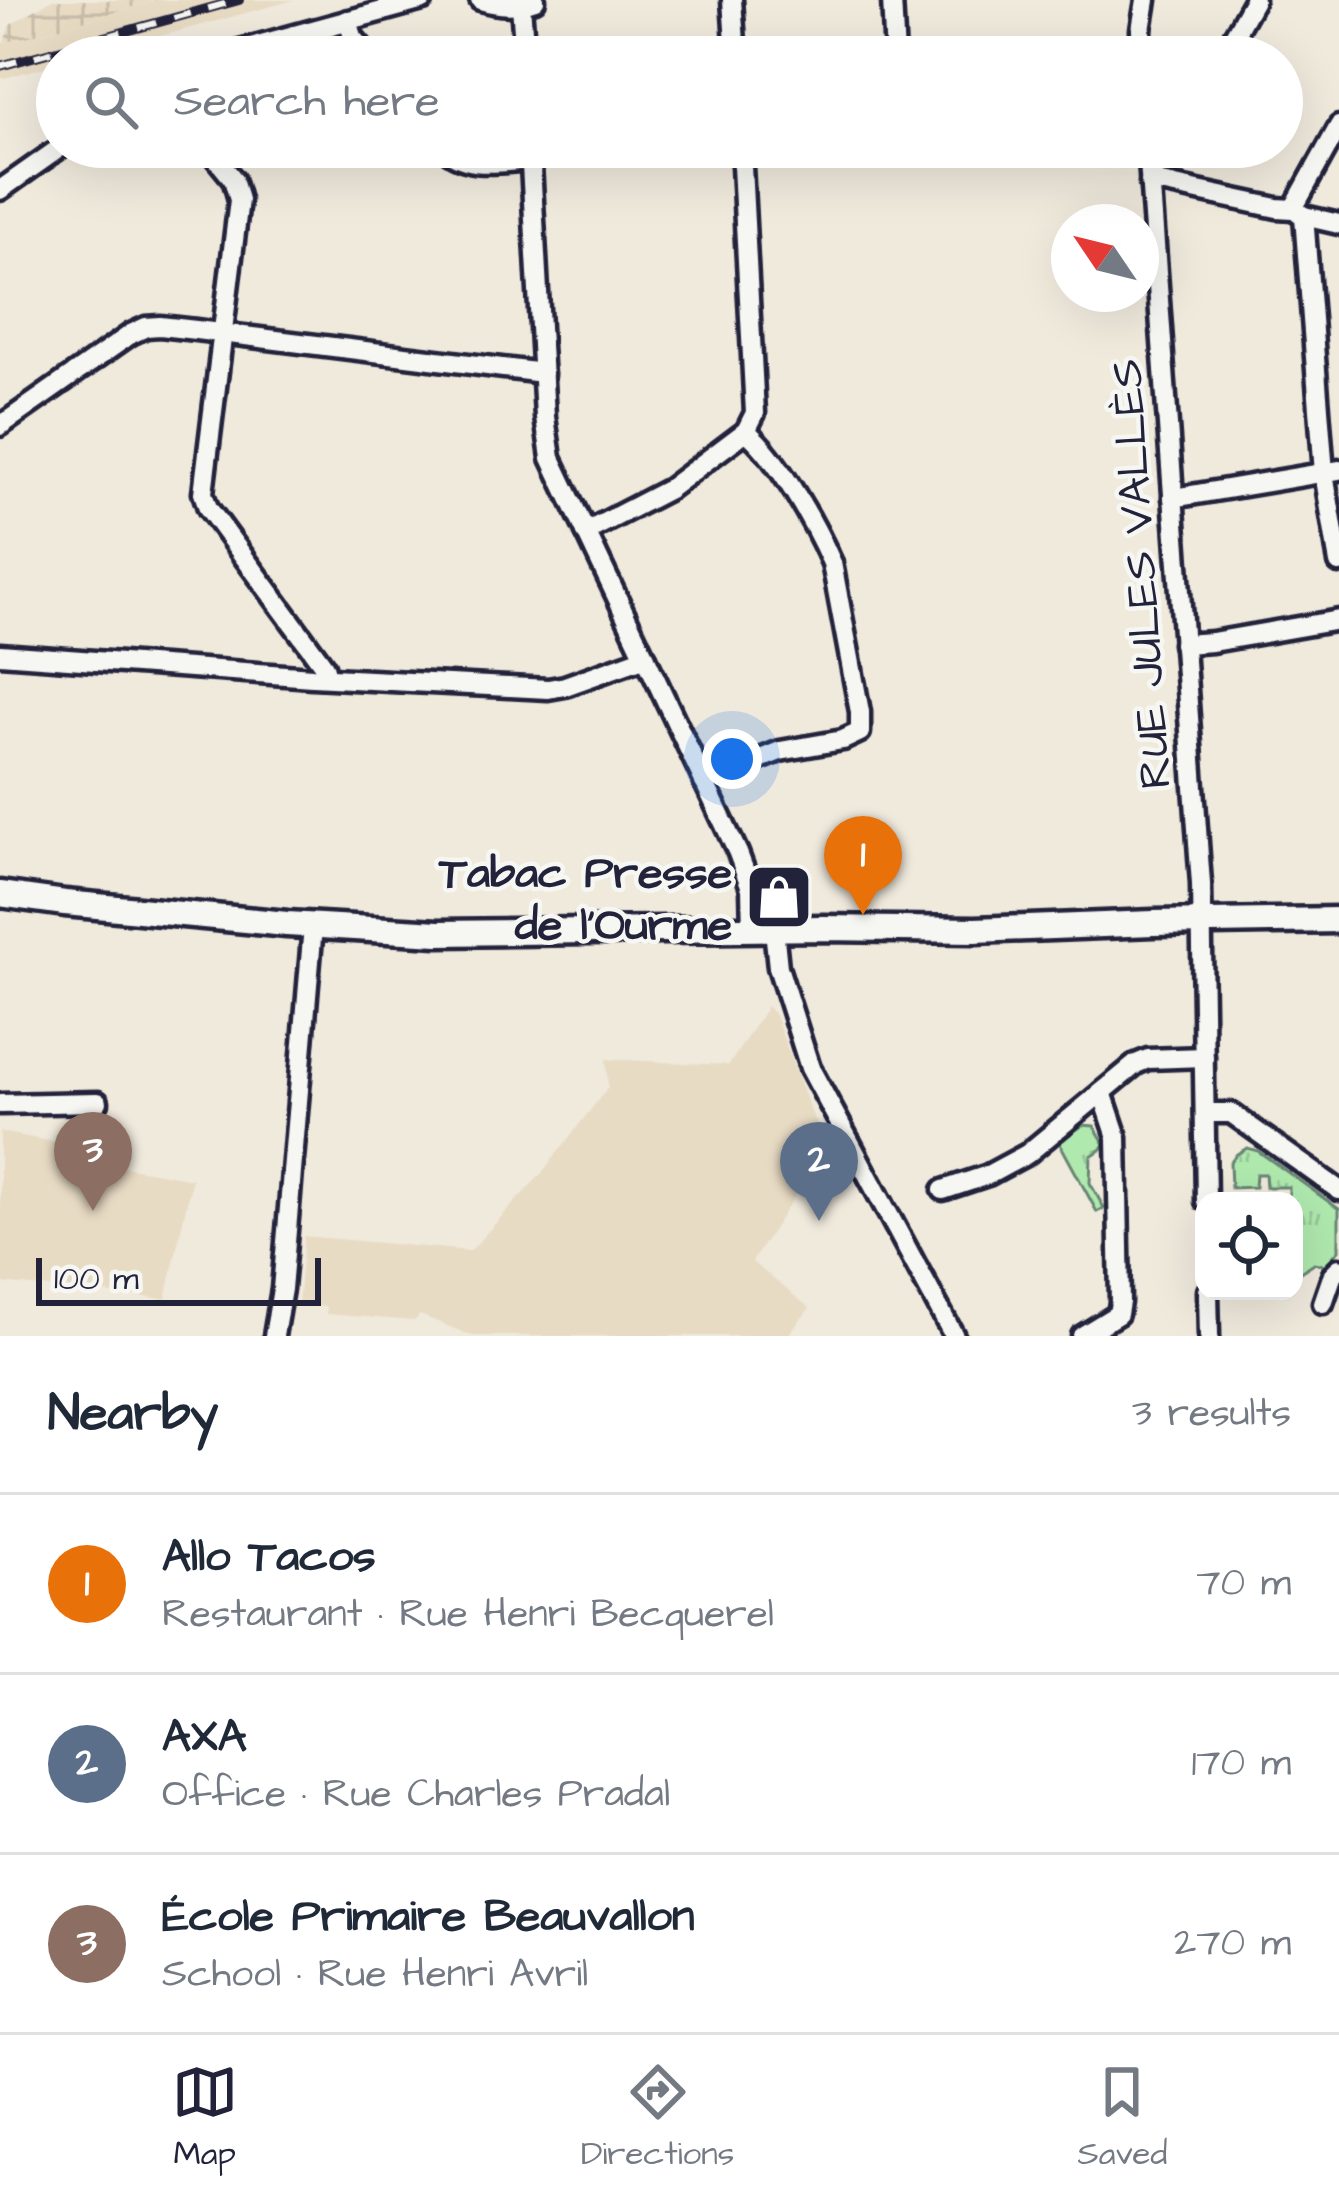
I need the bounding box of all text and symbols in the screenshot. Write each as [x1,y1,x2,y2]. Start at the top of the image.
search box [36,36,1303,168]
icon: search [78,69,144,135]
text: Search here [174,71,440,133]
north arrow [1051,204,1159,312]
street label: RUE JULES VALLÈS [1096,357,1188,791]
your location [702,729,762,789]
pin: 1 [824,816,902,915]
place label: Tabac Presse de l'Ourme [438,843,732,957]
shop icon: Tabac Presse de l'Ourme [744,862,814,932]
pin: 3 [54,1112,132,1211]
pin: 2 [780,1122,858,1221]
map controls [1195,1192,1303,1300]
button: locate [1195,1192,1303,1300]
scale bar [36,1252,321,1305]
text: 100 m [54,1256,139,1302]
text: Nearby [48,1379,218,1450]
text: 3 results [1132,1387,1291,1441]
text: Allo Tacos [162,1526,376,1588]
text: 1 [85,1557,90,1611]
text: 70 m [1196,1557,1291,1611]
text: Restaurant · Rue Henri Becquerel [162,1588,774,1642]
text: AXA [162,1706,247,1768]
text: 2 [76,1737,98,1791]
text: 170 m [1191,1737,1291,1791]
text: Office · Rue Charles Pradal [162,1768,670,1822]
text: École Primaire Beauvallon [162,1886,694,1948]
text: 3 [77,1917,97,1971]
text: 270 m [1174,1917,1291,1971]
text: School · Rue Henri Avril [162,1948,588,2002]
tab: Map [172,2059,238,2177]
tab: Directions [581,2059,734,2177]
tab: Saved [1077,2059,1167,2177]

